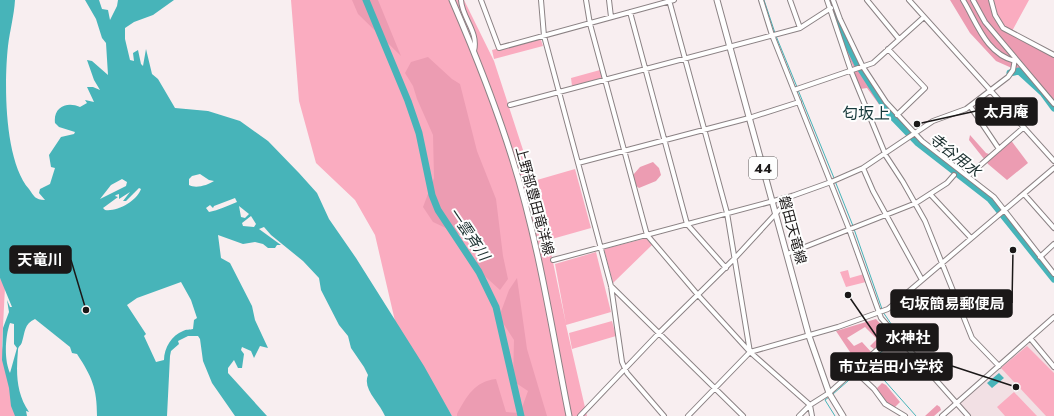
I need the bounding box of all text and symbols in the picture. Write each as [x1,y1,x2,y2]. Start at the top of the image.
callout: 太月庵 [976,98,1037,125]
text: 太月庵 [983,101,1029,123]
district label: 匂坂上 [842,102,890,125]
water label: 寺谷用水 [925,128,987,183]
street label: 上野部豊田竜洋線 [511,144,559,258]
road number: 44 [749,157,777,179]
street label: 磐田天竜線 [774,194,812,266]
water label: 一雲斉川 [443,203,496,267]
callout: 天竜川 [10,246,71,273]
text: 天竜川 [17,249,63,271]
callout: 匂坂簡易郵便局 [891,290,1012,317]
text: 匂坂簡易郵便局 [899,293,1005,315]
callout: 水神社 [877,324,938,351]
text: 水神社 [885,327,931,349]
callout: 市立岩田小学校 [831,353,952,380]
text: 市立岩田小学校 [838,356,944,378]

